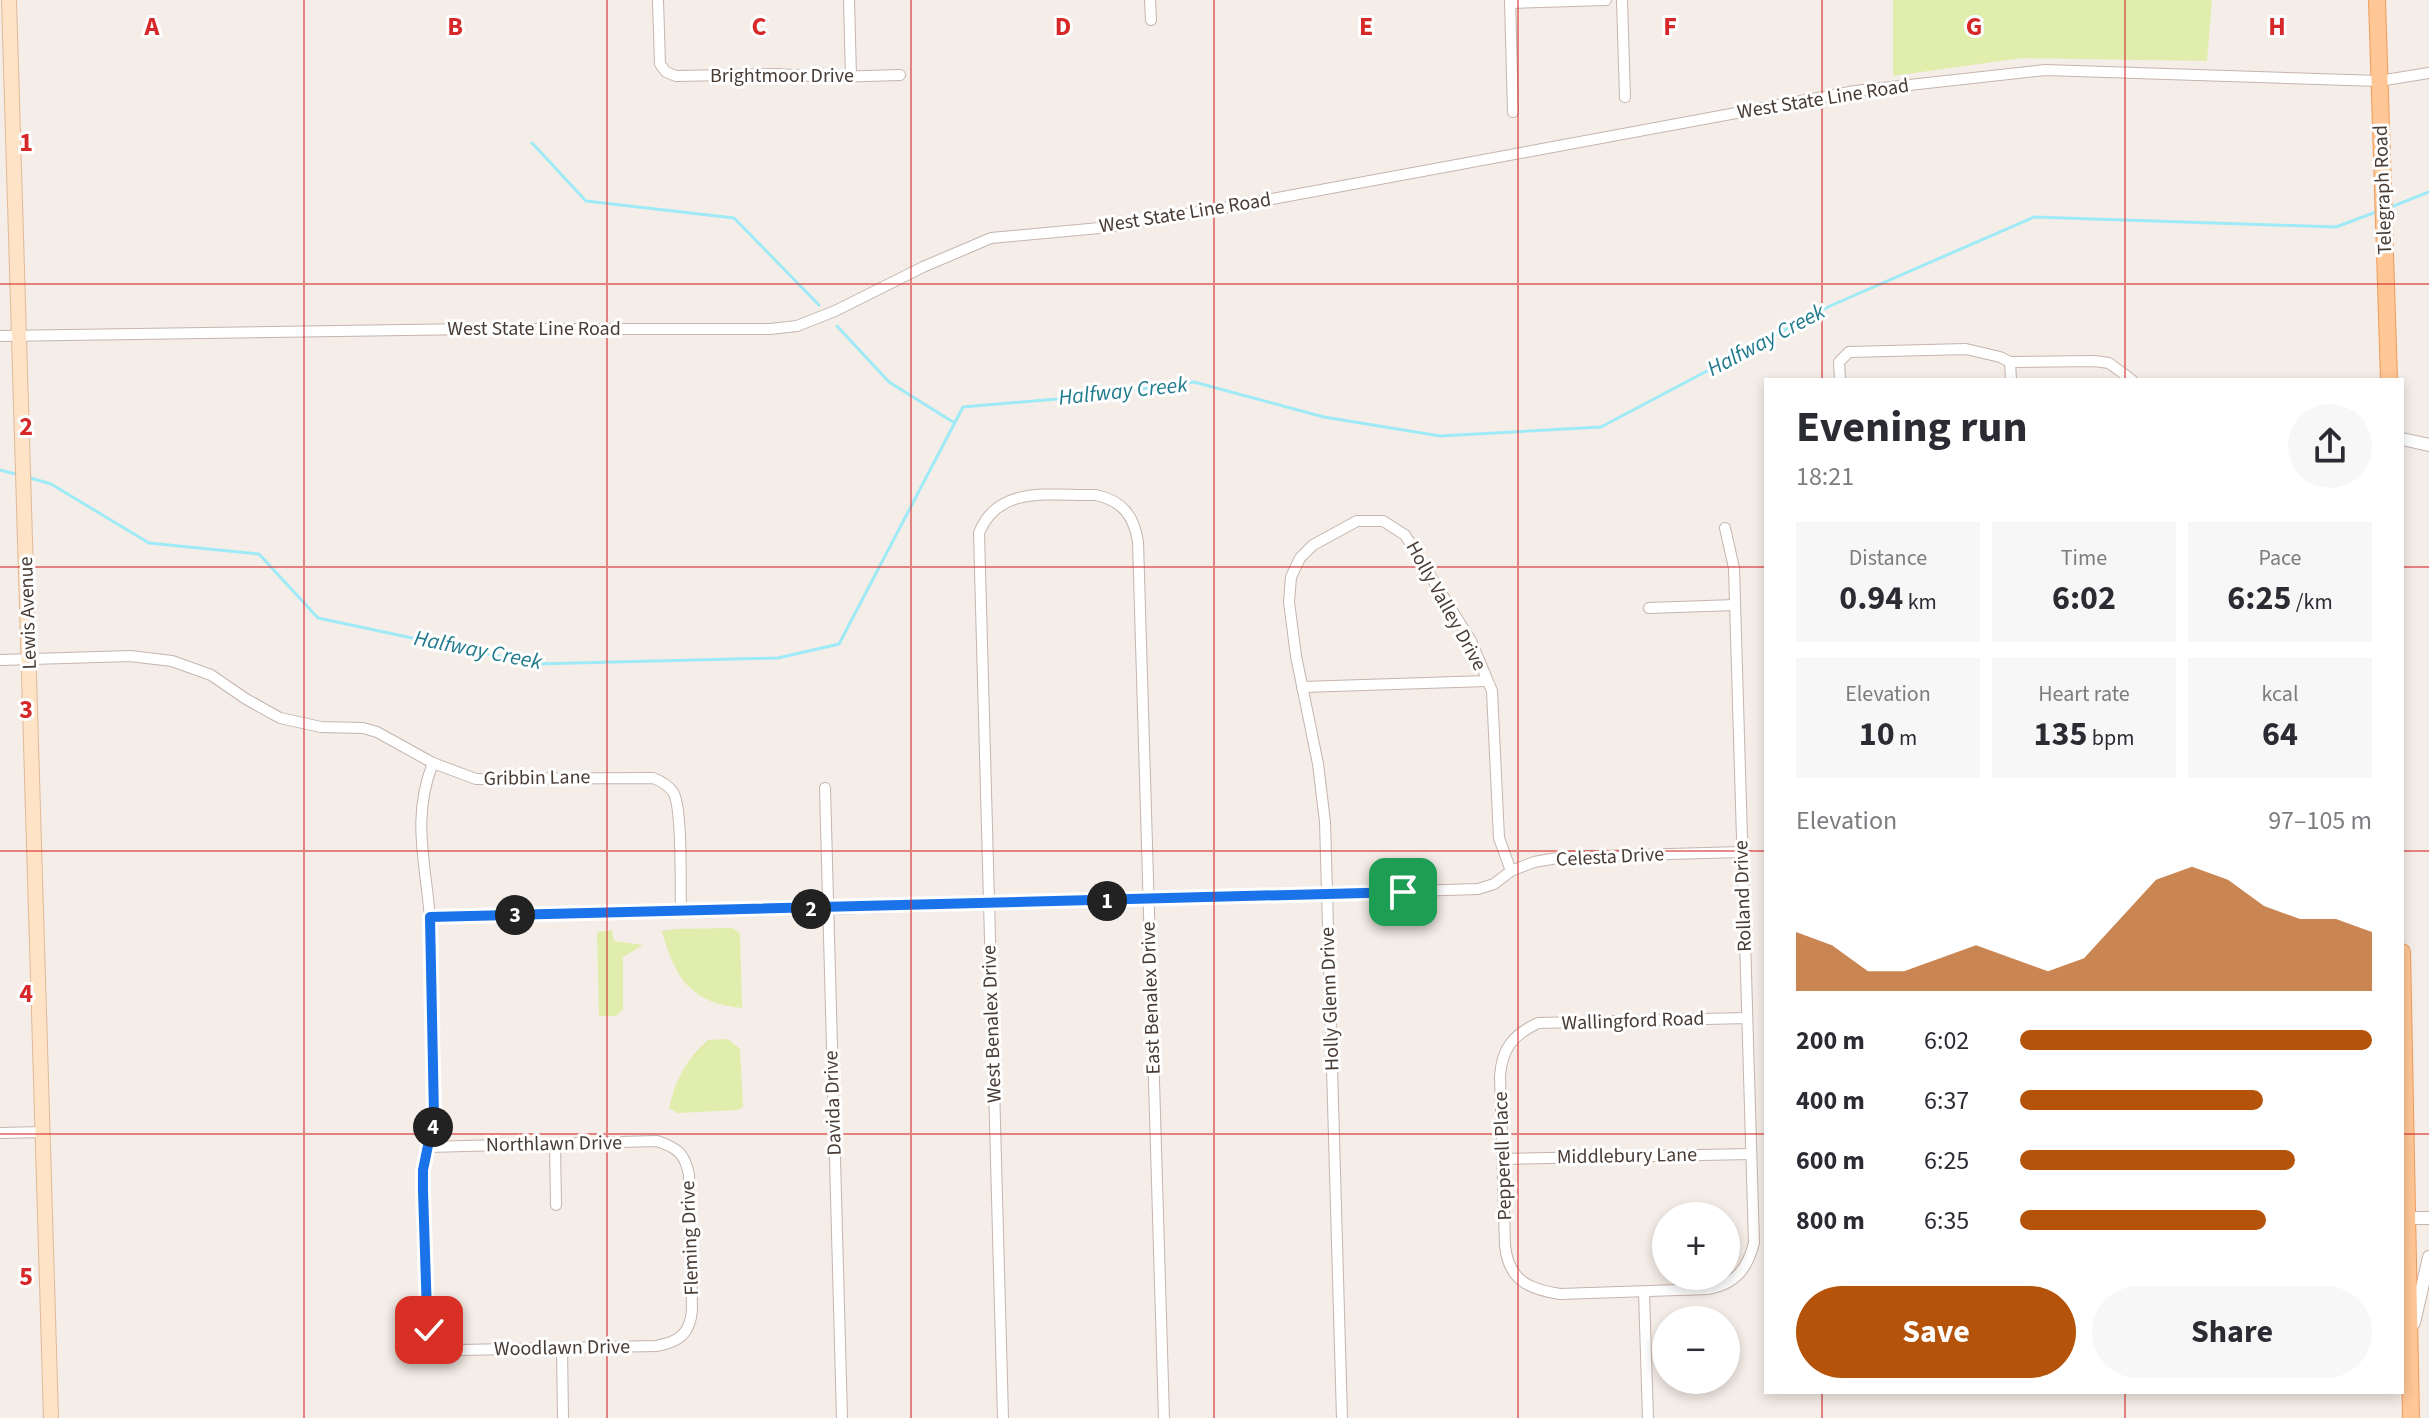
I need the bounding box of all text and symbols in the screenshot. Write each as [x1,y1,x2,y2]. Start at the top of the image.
text: A [144,8,161,45]
text: B [447,8,463,45]
text: C [751,8,767,45]
text: D [1055,8,1071,45]
text: E [1359,8,1373,45]
text: F [1663,8,1677,45]
text: G [1966,8,1982,45]
text: H [2268,8,2286,45]
street label: Brightmoor Drive [710,62,854,90]
street label: West State Line Road [1735,72,1911,126]
text: 1 [19,124,33,161]
street label: Telegraph Road [2367,125,2399,255]
street label: West State Line Road [1097,186,1273,240]
water label: Halfway Creek [1701,295,1831,385]
street label: West State Line Road [447,315,621,343]
water label: Halfway Creek [1057,368,1190,414]
text: Evening run [1796,396,2028,459]
button: share [2288,404,2372,488]
text: 2 [19,408,33,445]
text: 18:21 [1796,458,1854,495]
street label: Holly Valley Drive [1399,536,1493,676]
text: Distance [1849,542,1927,574]
text: Time [2061,542,2107,574]
text: Pace [2258,542,2302,574]
street label: Lewis Avenue [12,556,44,670]
text: 0.94 [1839,574,1903,623]
text: 6:02 [2052,574,2116,623]
text: 6:25 [2227,574,2291,623]
text: km [1903,586,1937,618]
text: /km [2291,586,2333,618]
water label: Halfway Creek [411,622,545,678]
text: Elevation [1845,678,1931,710]
text: Heart rate [2038,678,2130,710]
text: kcal [2261,678,2299,710]
text: 3 [19,691,33,728]
text: 10 [1859,710,1895,759]
text: 135 [2034,710,2087,759]
text: 64 [2262,710,2298,759]
text: m [1895,722,1917,754]
text: bpm [2087,722,2134,754]
street label: Gribbin Lane [483,763,591,793]
text: Elevation [1796,802,1897,839]
text: 97–105 m [2268,802,2372,839]
street label: Celesta Drive [1555,840,1665,874]
street label: Rolland Drive [1727,840,1759,952]
pin [1369,858,1437,926]
icon: arrive [1381,870,1425,914]
pin: 1 [1087,881,1127,921]
text: 1 [1101,885,1113,917]
pin: 2 [791,889,831,929]
text: 2 [805,893,817,925]
pin: 3 [495,895,535,935]
text: 3 [509,899,521,931]
street label: East Benalex Drive [1134,921,1168,1075]
street label: Holly Glenn Drive [1313,926,1347,1071]
street label: West Benalex Drive [975,944,1009,1104]
text: 4 [19,975,33,1012]
street label: Wallingford Road [1561,1005,1705,1037]
text: 200 m [1796,1022,1865,1059]
text: 6:02 [1924,1022,1969,1059]
street label: Davida Drive [817,1050,849,1156]
text: 400 m [1796,1082,1865,1119]
text: 6:37 [1924,1082,1969,1119]
street label: Pepperell Place [1487,1091,1519,1221]
pin: 4 [413,1107,453,1147]
text: 4 [427,1111,439,1143]
street label: Northlawn Drive [486,1129,622,1159]
street label: Middlebury Lane [1557,1141,1697,1171]
text: 600 m [1796,1142,1865,1179]
text: 6:25 [1924,1142,1969,1179]
street label: Fleming Drive [674,1180,706,1296]
map controls [1652,1202,1740,1394]
button: + [1652,1202,1740,1290]
text: 800 m [1796,1202,1865,1239]
text: 6:35 [1924,1202,1969,1239]
text: 5 [19,1258,33,1295]
button: Save [1796,1286,2076,1378]
button: Share [2092,1286,2372,1378]
pin [395,1296,463,1364]
button: − [1652,1306,1740,1394]
icon: check [407,1308,451,1352]
street label: Woodlawn Drive [494,1333,630,1363]

